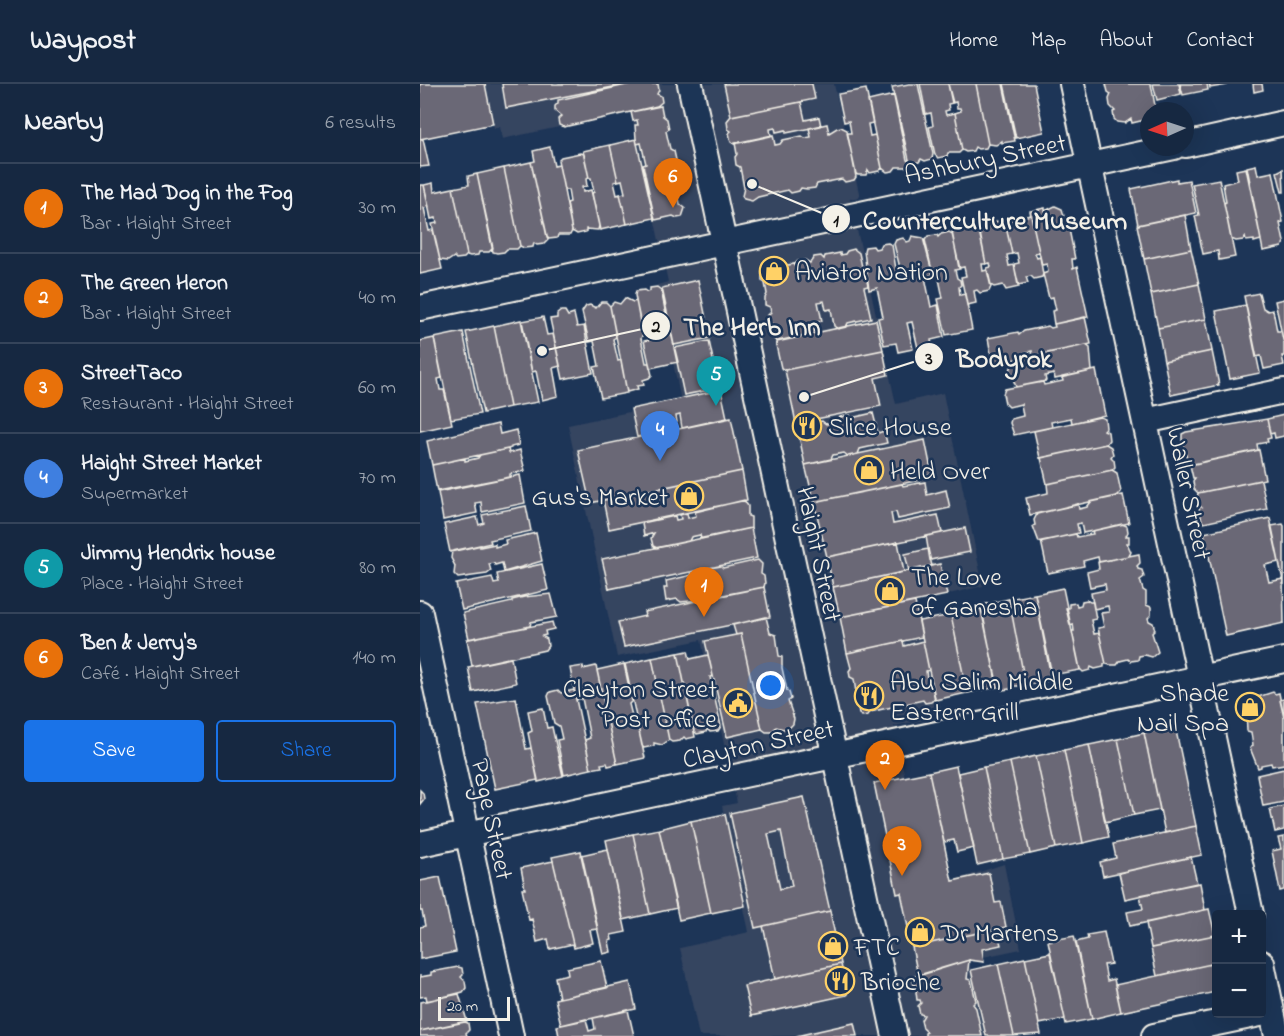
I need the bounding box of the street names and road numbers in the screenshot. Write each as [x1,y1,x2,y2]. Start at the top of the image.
street label: Ashbury Street [901,125,1070,197]
street label: Waller Street [1154,424,1220,564]
street label: Haight Street [784,483,850,626]
street label: Clayton Street [679,711,838,781]
street label: Page Street [459,756,521,884]

